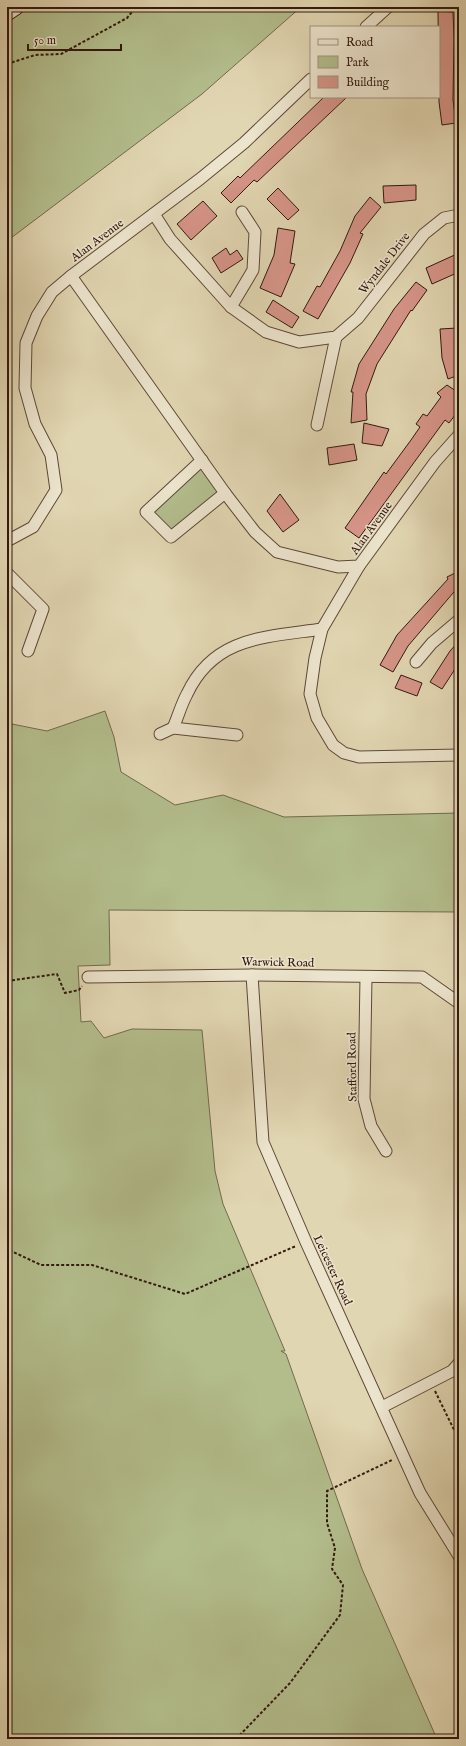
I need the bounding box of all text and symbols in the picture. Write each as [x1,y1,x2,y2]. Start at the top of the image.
scale bar [28,26,121,52]
legend [310,26,440,98]
text: 50 m [34,33,56,48]
text: Road [346,35,374,50]
text: Park [346,55,369,70]
text: Building [346,75,390,90]
street label: Alan Avenue [67,215,127,266]
street label: Wyndale Drive [356,229,414,297]
street label: Alan Avenue [346,498,396,559]
street label: Warwick Road [242,954,315,971]
street label: Stafford Road [344,1031,361,1102]
street label: Leicester Road [310,1233,356,1308]

